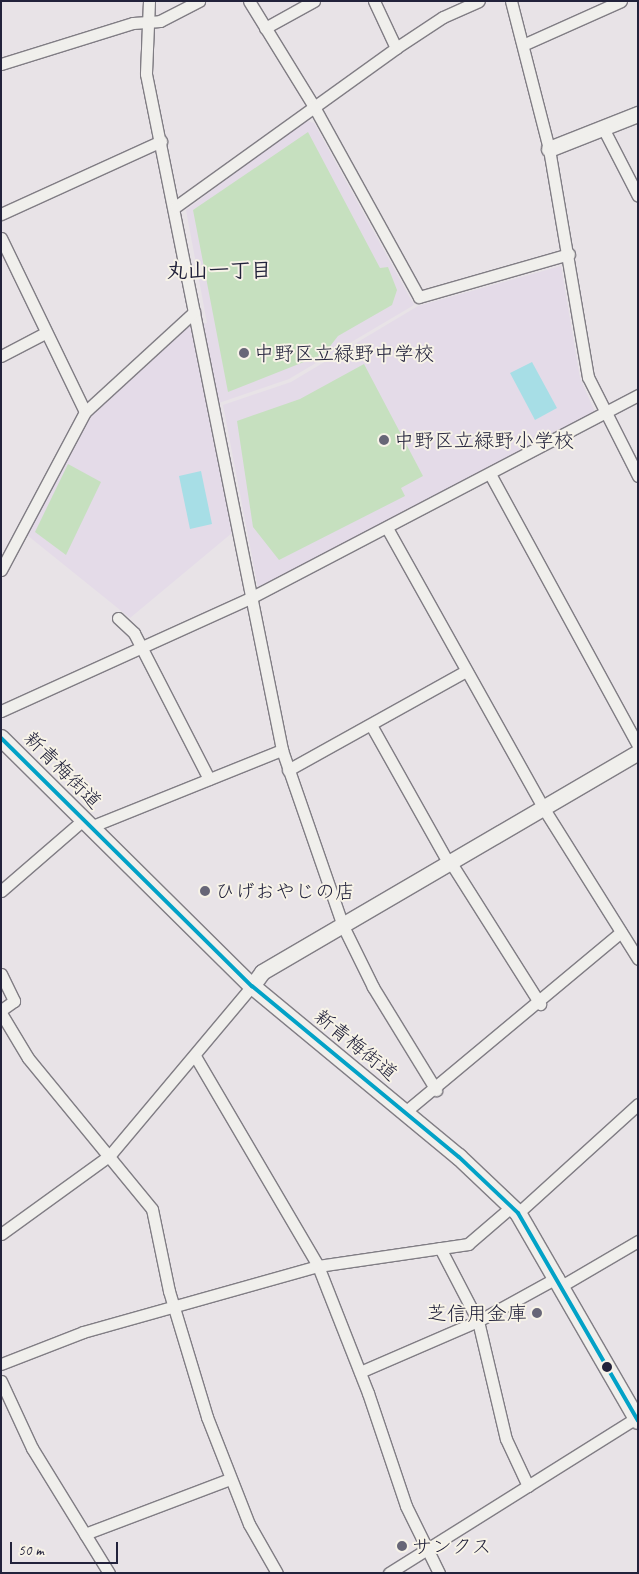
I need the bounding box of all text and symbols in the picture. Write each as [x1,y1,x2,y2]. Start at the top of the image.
district label: 丸山一丁目 [167,257,271,283]
place label: 中野区立緑野中学校 [254,341,434,365]
marker: 中野区立緑野中学校 [238,347,250,359]
place label: 中野区立緑野小学校 [394,428,574,452]
marker: 中野区立緑野小学校 [378,434,390,446]
street label: 新青梅街道 [19,726,107,814]
place label: ひげおやじの店 [215,879,355,903]
marker: ひげおやじの店 [199,885,211,897]
street label: 新青梅街道 [310,1004,402,1086]
place label: 芝信用金庫 [427,1301,527,1325]
marker: 芝信用金庫 [531,1307,543,1319]
unlabelled marker [602,1362,612,1372]
scale bar [12,1532,120,1564]
place label: サンクス [412,1534,492,1558]
marker: サンクス [396,1540,408,1552]
text: 50 m [18,1541,44,1560]

